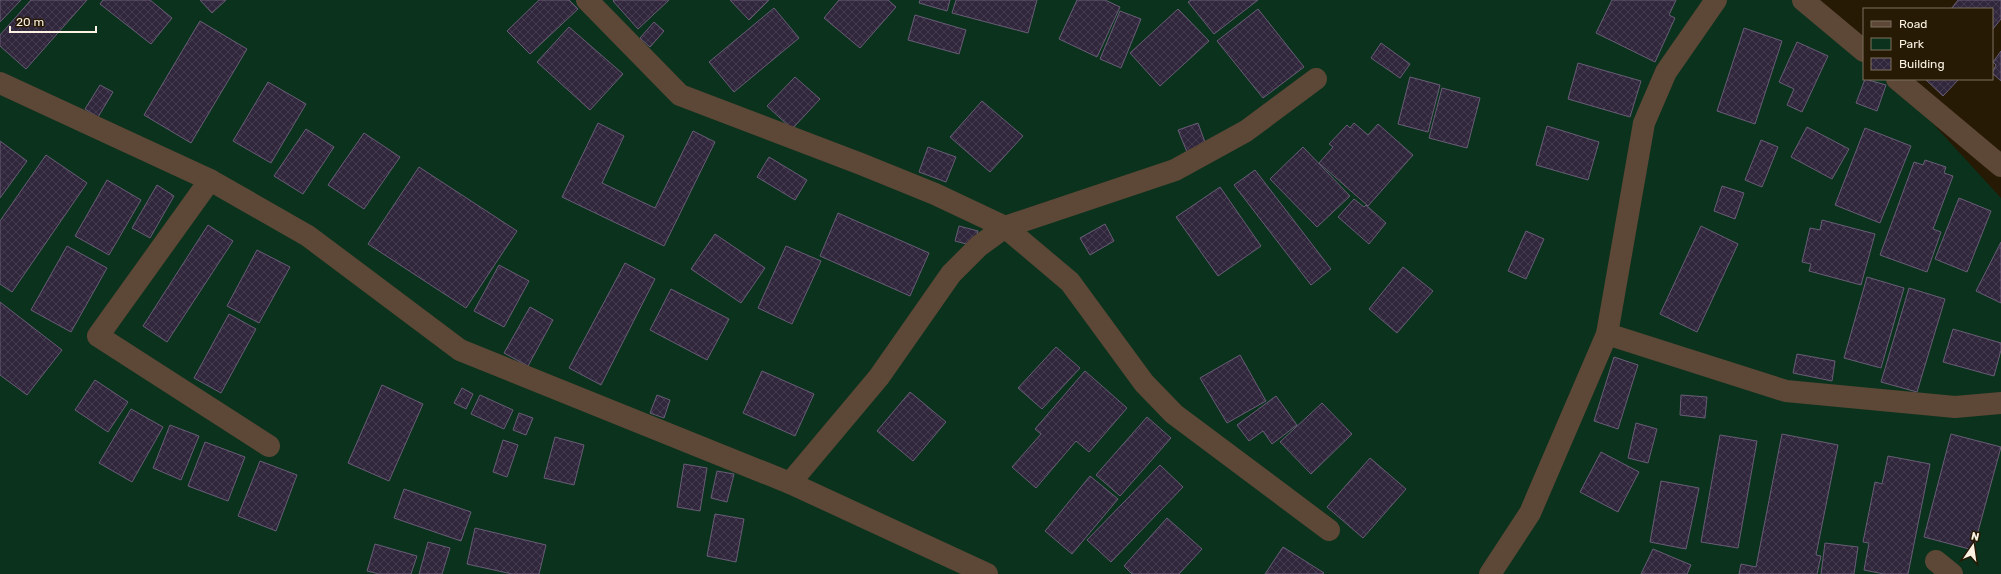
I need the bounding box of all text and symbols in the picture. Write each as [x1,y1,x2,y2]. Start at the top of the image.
scale bar [10,8,96,34]
legend [1863,8,1993,80]
text: 20 m [16,15,44,29]
text: Road [1899,17,1927,31]
text: Park [1899,37,1925,51]
text: Building [1899,57,1945,71]
north arrow [1953,526,1993,566]
text: N [1970,530,1981,544]

